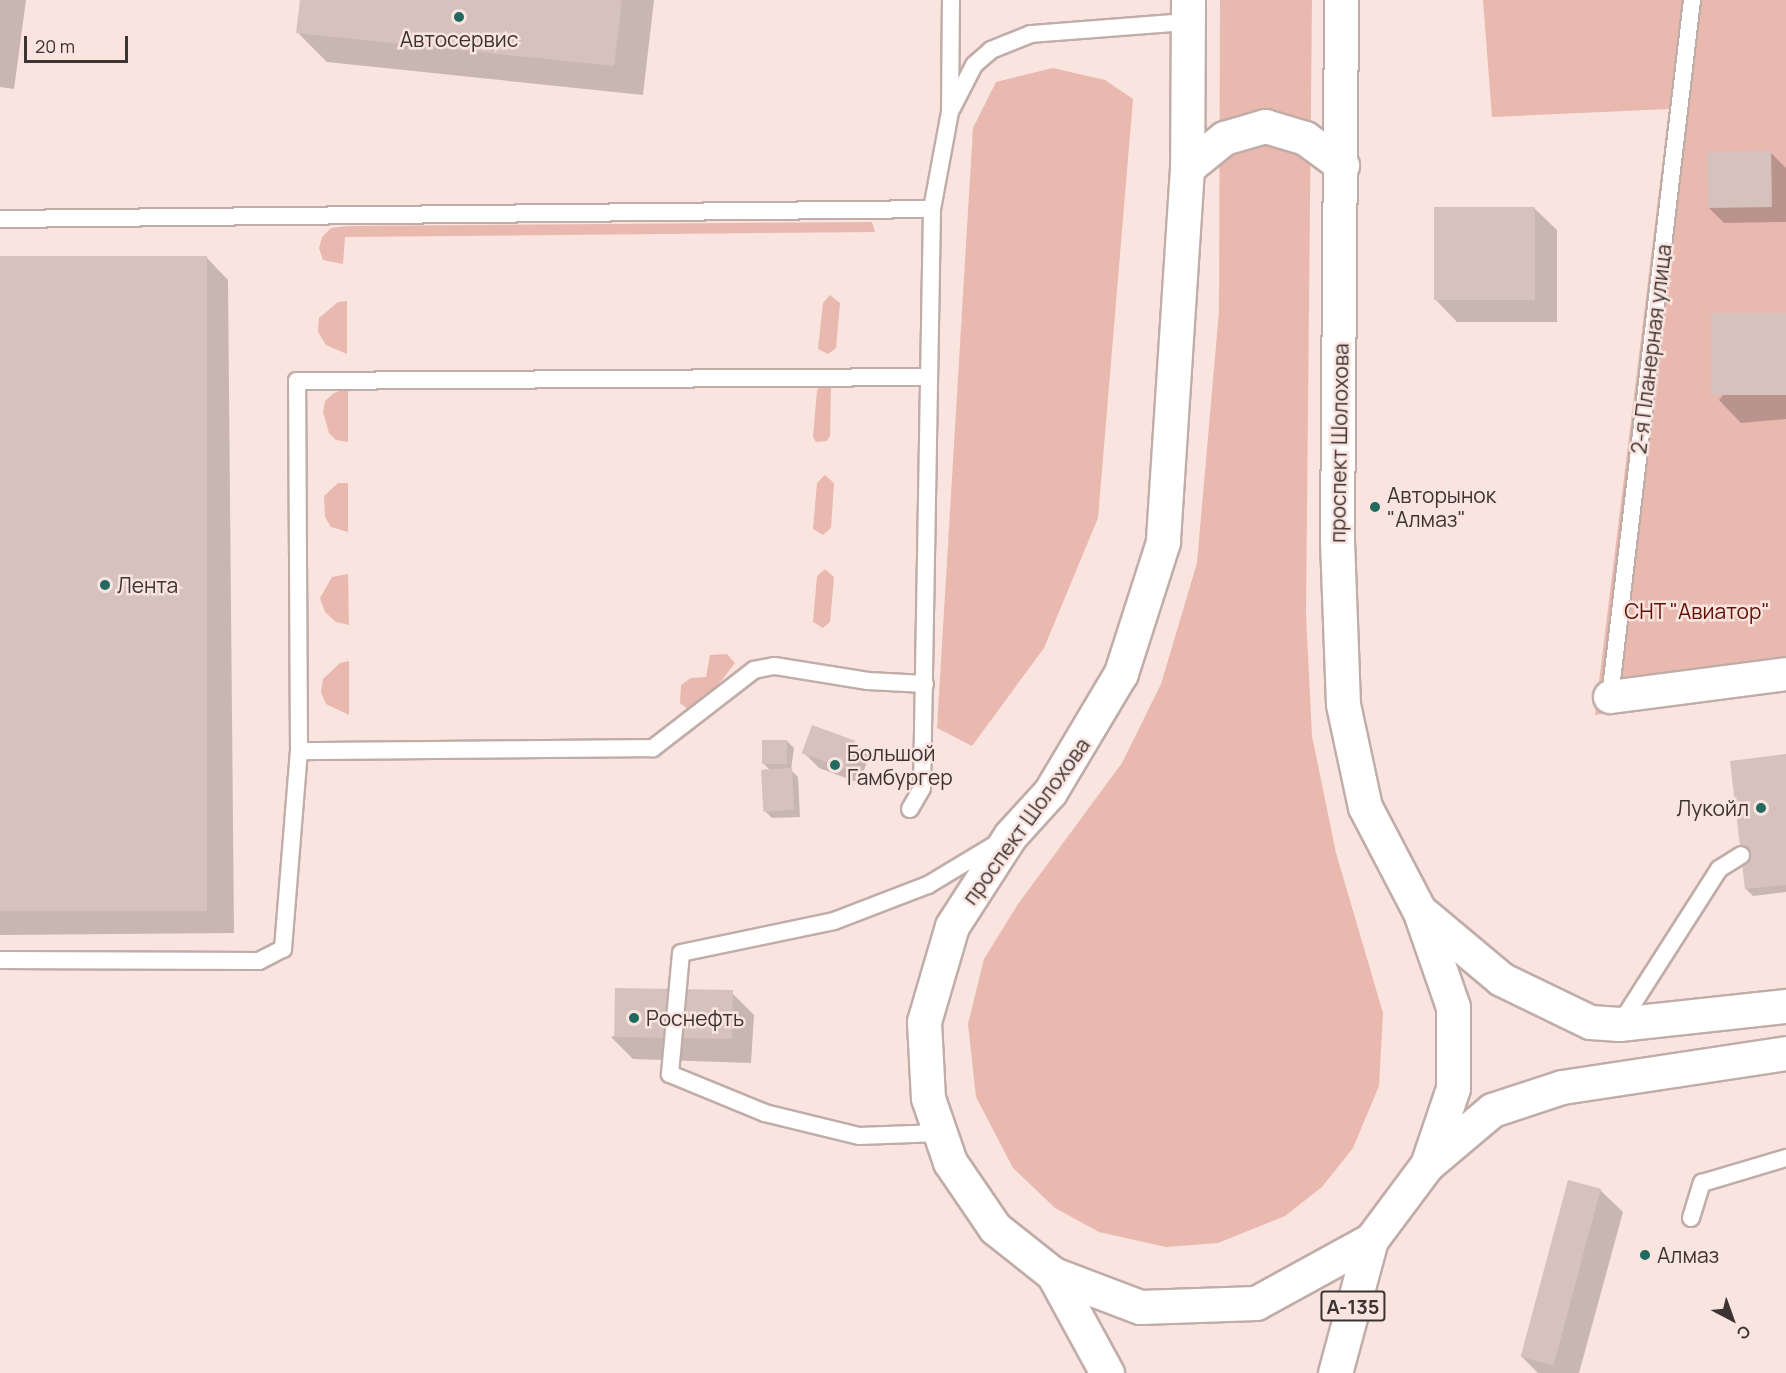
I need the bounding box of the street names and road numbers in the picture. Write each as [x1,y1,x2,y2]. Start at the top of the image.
street label: 2-я Планерная улица [1626,243,1676,455]
street label: проспект Шолохова [1325,343,1353,543]
street label: проспект Шолохова [957,733,1095,909]
road number: А-135 [1320,1289,1386,1323]

